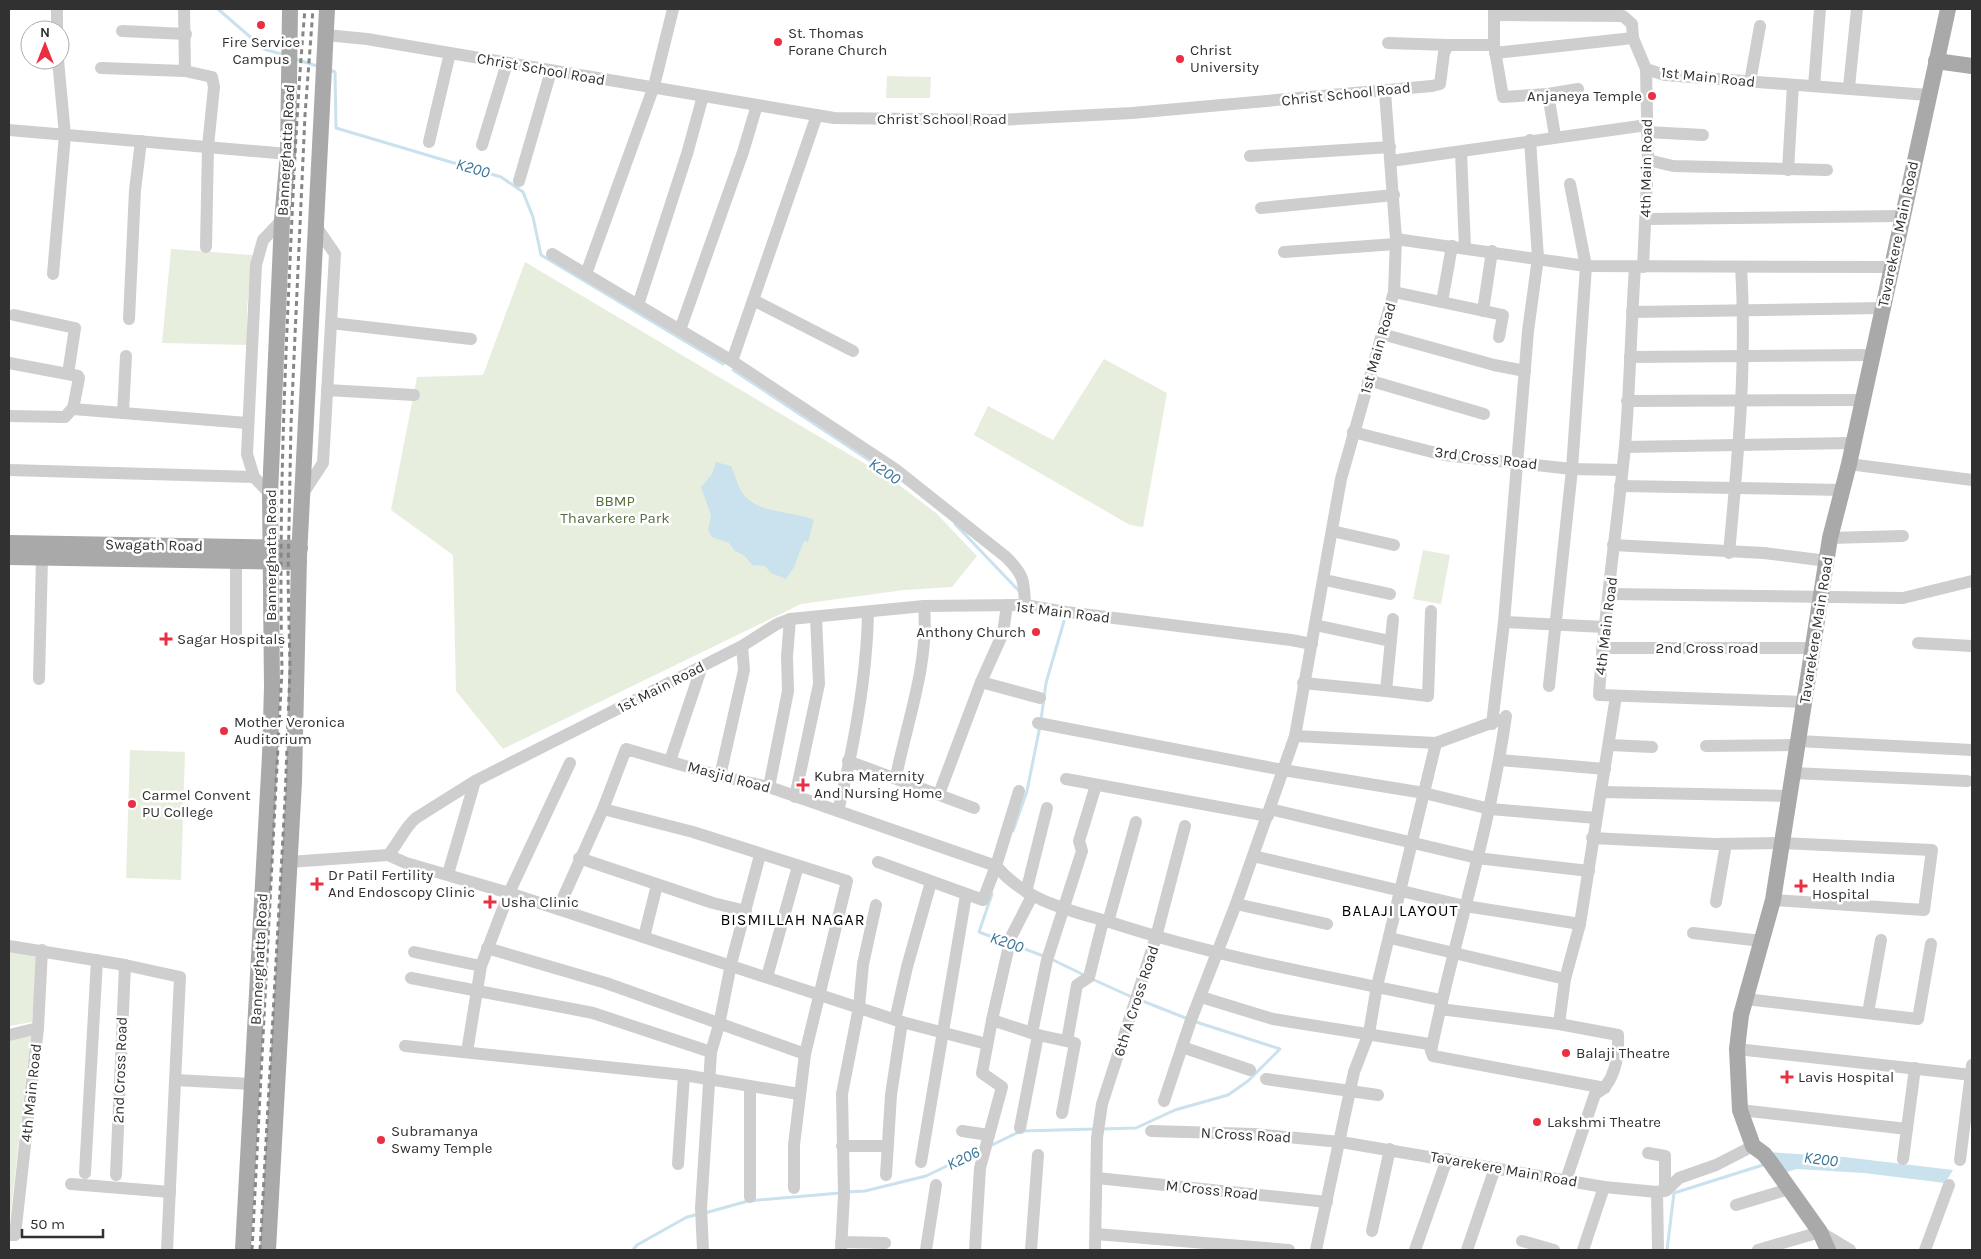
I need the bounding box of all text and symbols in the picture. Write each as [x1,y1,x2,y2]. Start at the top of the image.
marker: Fire Service Campus [255,19,267,31]
north arrow [20,20,70,70]
text: N [40,24,50,41]
place label: St. Thomas Forane Church [788,24,887,59]
place label: Fire Service Campus [222,33,300,68]
marker: St. Thomas Forane Church [772,36,784,48]
place label: Christ University [1190,41,1259,76]
street label: Christ School Road [476,49,606,89]
marker: Christ University [1174,53,1186,65]
street label: 1st Main Road [1660,63,1756,91]
street label: Christ School Road [1281,78,1411,110]
street label: Bannerghatta Road [274,84,298,216]
place label: Anjaneya Temple [1527,87,1642,105]
marker: Anjaneya Temple [1646,90,1658,102]
street label: Christ School Road [877,110,1007,128]
street label: 4th Main Road [1636,118,1656,218]
water label: K200 [454,154,492,182]
street label: Tavarekere Main Road [1874,159,1922,309]
street label: 1st Main Road [1356,300,1400,396]
street label: 3rd Cross Road [1434,443,1538,473]
water label: K200 [865,454,905,489]
street label: Bannerghatta Road [262,489,280,621]
park label: BBMP Thavarkere Park [560,492,670,527]
street label: Swagath Road [105,535,203,555]
street label: Tavarekere Main Road [1795,555,1837,705]
street label: 4th Main Road [1591,576,1621,676]
street label: 1st Main Road [1015,597,1111,627]
place label: Anthony Church [916,623,1026,641]
marker: Anthony Church [1030,626,1042,638]
place label: Sagar Hospitals [177,630,285,648]
marker: Sagar Hospitals [159,632,173,646]
street label: 2nd Cross road [1655,639,1759,657]
street label: 1st Main Road [615,658,707,716]
place label: Mother Veronica Auditorium [234,713,345,748]
marker: Mother Veronica Auditorium [218,725,230,737]
street label: Masjid Road [686,757,772,797]
place label: Kubra Maternity And Nursing Home [814,767,942,802]
marker: Kubra Maternity And Nursing Home [796,778,810,792]
place label: Carmel Convent PU College [142,786,251,821]
marker: Carmel Convent PU College [126,798,138,810]
place label: Dr Patil Fertility And Endoscopy Clinic [328,866,475,901]
place label: Health India Hospital [1812,868,1895,903]
marker: Dr Patil Fertility And Endoscopy Clinic [310,877,324,891]
marker: Health India Hospital [1794,879,1808,893]
street label: Bannerghatta Road [247,893,271,1025]
place label: Usha Clinic [501,893,579,911]
marker: Usha Clinic [483,895,497,909]
district label: BALAJI LAYOUT [1341,901,1459,920]
district label: BISMILLAH NAGAR [720,910,866,929]
water label: K200 [988,927,1027,957]
street label: 6th A Cross Road [1110,943,1162,1059]
street label: 2nd Cross Road [109,1016,131,1124]
street label: 4th Main Road [17,1043,45,1143]
place label: Balaji Theatre [1576,1044,1670,1062]
marker: Balaji Theatre [1560,1047,1572,1059]
place label: Lavis Hospital [1798,1068,1894,1086]
marker: Lavis Hospital [1780,1070,1794,1084]
place label: Lakshmi Theatre [1547,1113,1661,1131]
marker: Lakshmi Theatre [1531,1116,1543,1128]
place label: Subramanya Swamy Temple [391,1122,493,1157]
street label: N Cross Road [1200,1124,1292,1146]
marker: Subramanya Swamy Temple [375,1134,387,1146]
water label: K206 [944,1142,983,1174]
street label: Tavarekere Main Road [1429,1147,1579,1191]
water label: K200 [1803,1147,1840,1171]
street label: M Cross Road [1165,1176,1259,1204]
scale bar [22,1206,104,1238]
text: 50 m [30,1215,65,1233]

